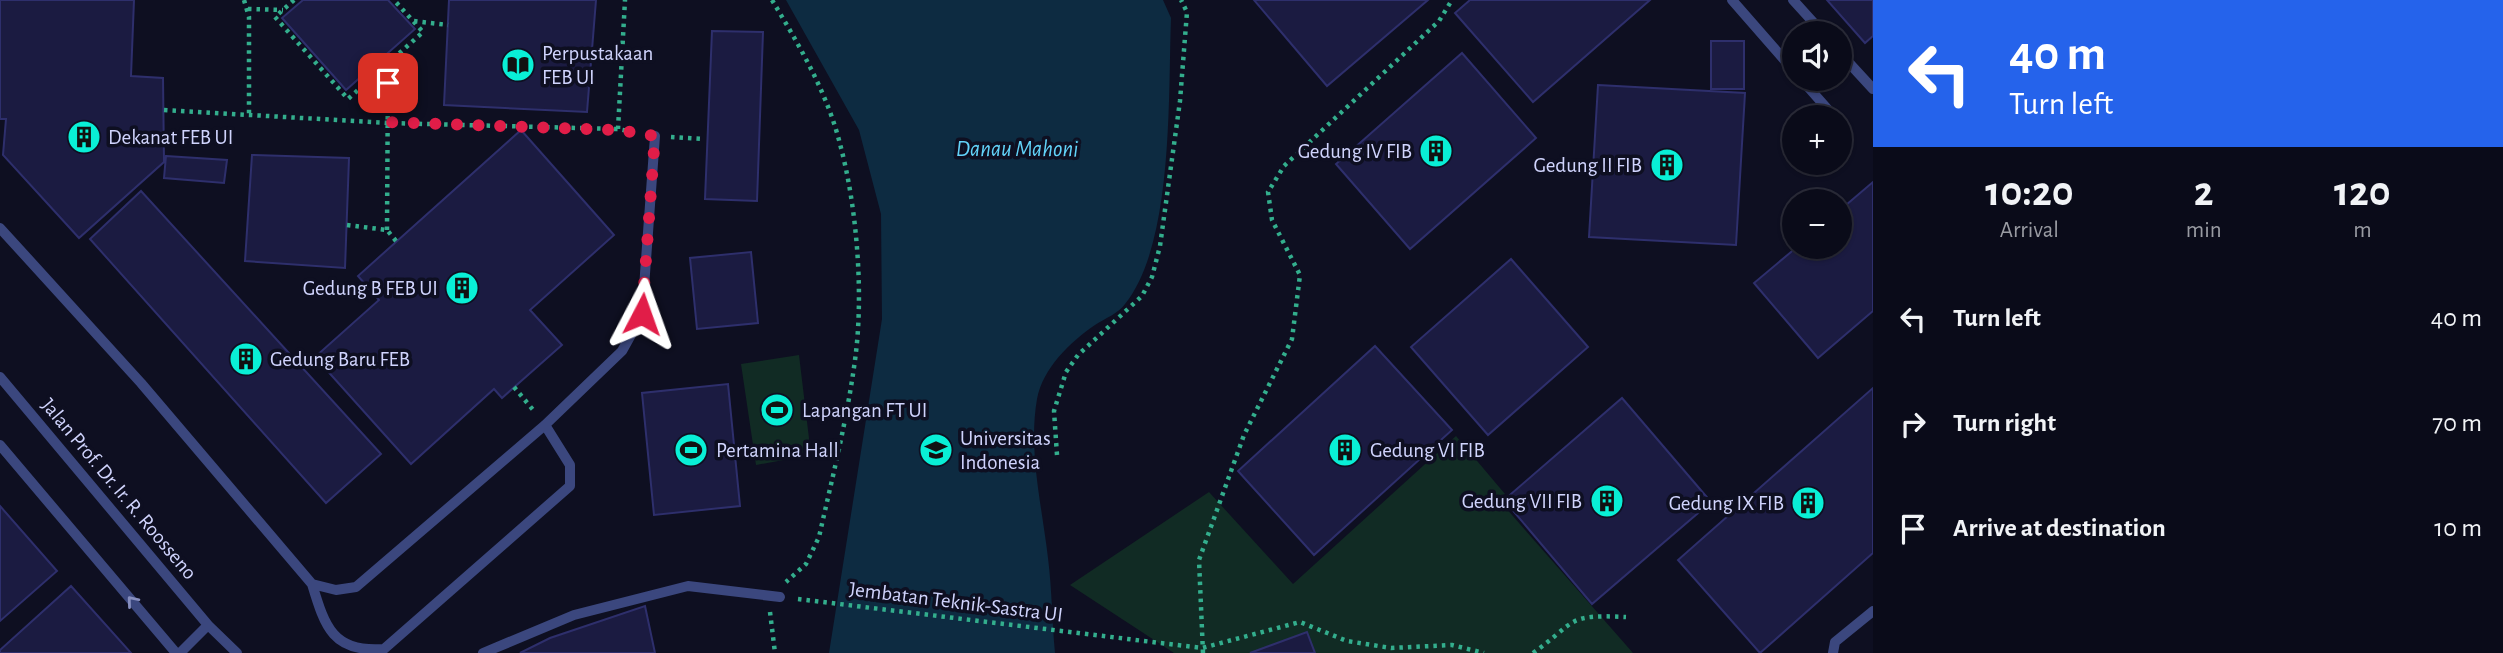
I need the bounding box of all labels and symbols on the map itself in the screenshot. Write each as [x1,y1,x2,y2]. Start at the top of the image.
place label: Perpustakaan FEB UI [542,43,653,88]
library icon: Perpustakaan FEB UI [499,46,537,84]
pin [358,53,418,113]
building icon: Dekanat FEB UI [65,118,103,156]
place label: Dekanat FEB UI [108,127,233,148]
building icon: Gedung IV FIB [1417,132,1455,170]
water label: Danau Mahoni [956,138,1078,161]
place label: Gedung IV FIB [1298,141,1412,162]
building icon: Gedung II FIB [1648,146,1686,184]
place label: Gedung II FIB [1533,155,1642,176]
building icon: Gedung B FEB UI [443,269,481,307]
position arrow [605,277,679,351]
place label: Gedung B FEB UI [303,278,438,299]
building icon: Gedung Baru FEB [227,340,265,378]
place label: Gedung Baru FEB [270,349,410,370]
sports icon: Lapangan FT UI [758,391,796,429]
street label: Jalan Prof. Dr. Ir. R. Roosseno [37,394,201,584]
place label: Lapangan FT UI [802,400,927,421]
place label: Universitas Indonesia [960,428,1051,473]
sports icon: Pertamina Hall [672,431,710,469]
school or university icon: Universitas Indonesia [917,431,955,469]
building icon: Gedung VI FIB [1326,431,1364,469]
place label: Pertamina Hall [716,440,839,461]
place label: Gedung VI FIB [1370,440,1485,461]
building icon: Gedung VII FIB [1588,482,1626,520]
building icon: Gedung IX FIB [1789,484,1827,522]
place label: Gedung VII FIB [1462,491,1582,512]
place label: Gedung IX FIB [1669,493,1784,514]
street label: Jembatan Teknik-Sastra UI [848,578,1064,626]
one-way arrow [127,596,140,608]

